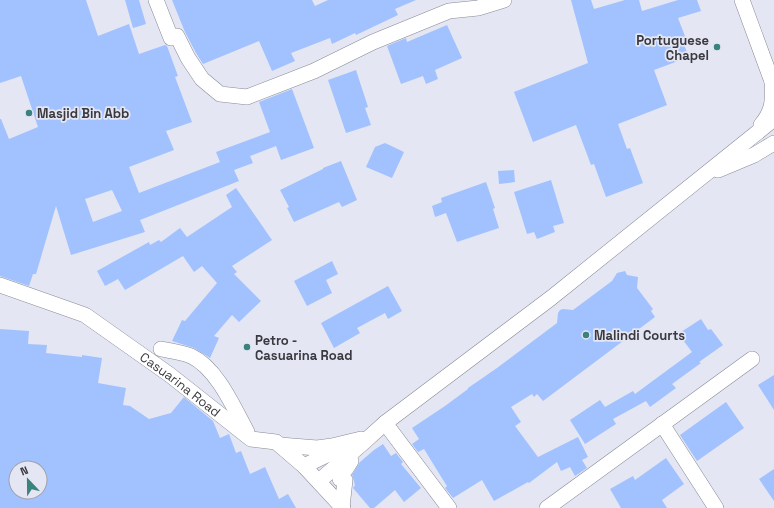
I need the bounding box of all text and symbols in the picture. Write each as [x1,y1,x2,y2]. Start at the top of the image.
place label: Portuguese Chapel [636,32,709,64]
marker: Portuguese Chapel [712,42,722,52]
place label: Masjid Bin Abb [37,105,129,122]
marker: Masjid Bin Abb [24,108,34,118]
place label: Malindi Courts [594,327,685,344]
marker: Malindi Courts [581,330,591,340]
place label: Petro - Casuarina Road [255,332,352,364]
marker: Petro - Casuarina Road [242,342,252,352]
street label: Casuarina Road [136,348,224,421]
north arrow [8,460,48,500]
text: N [18,463,30,479]

